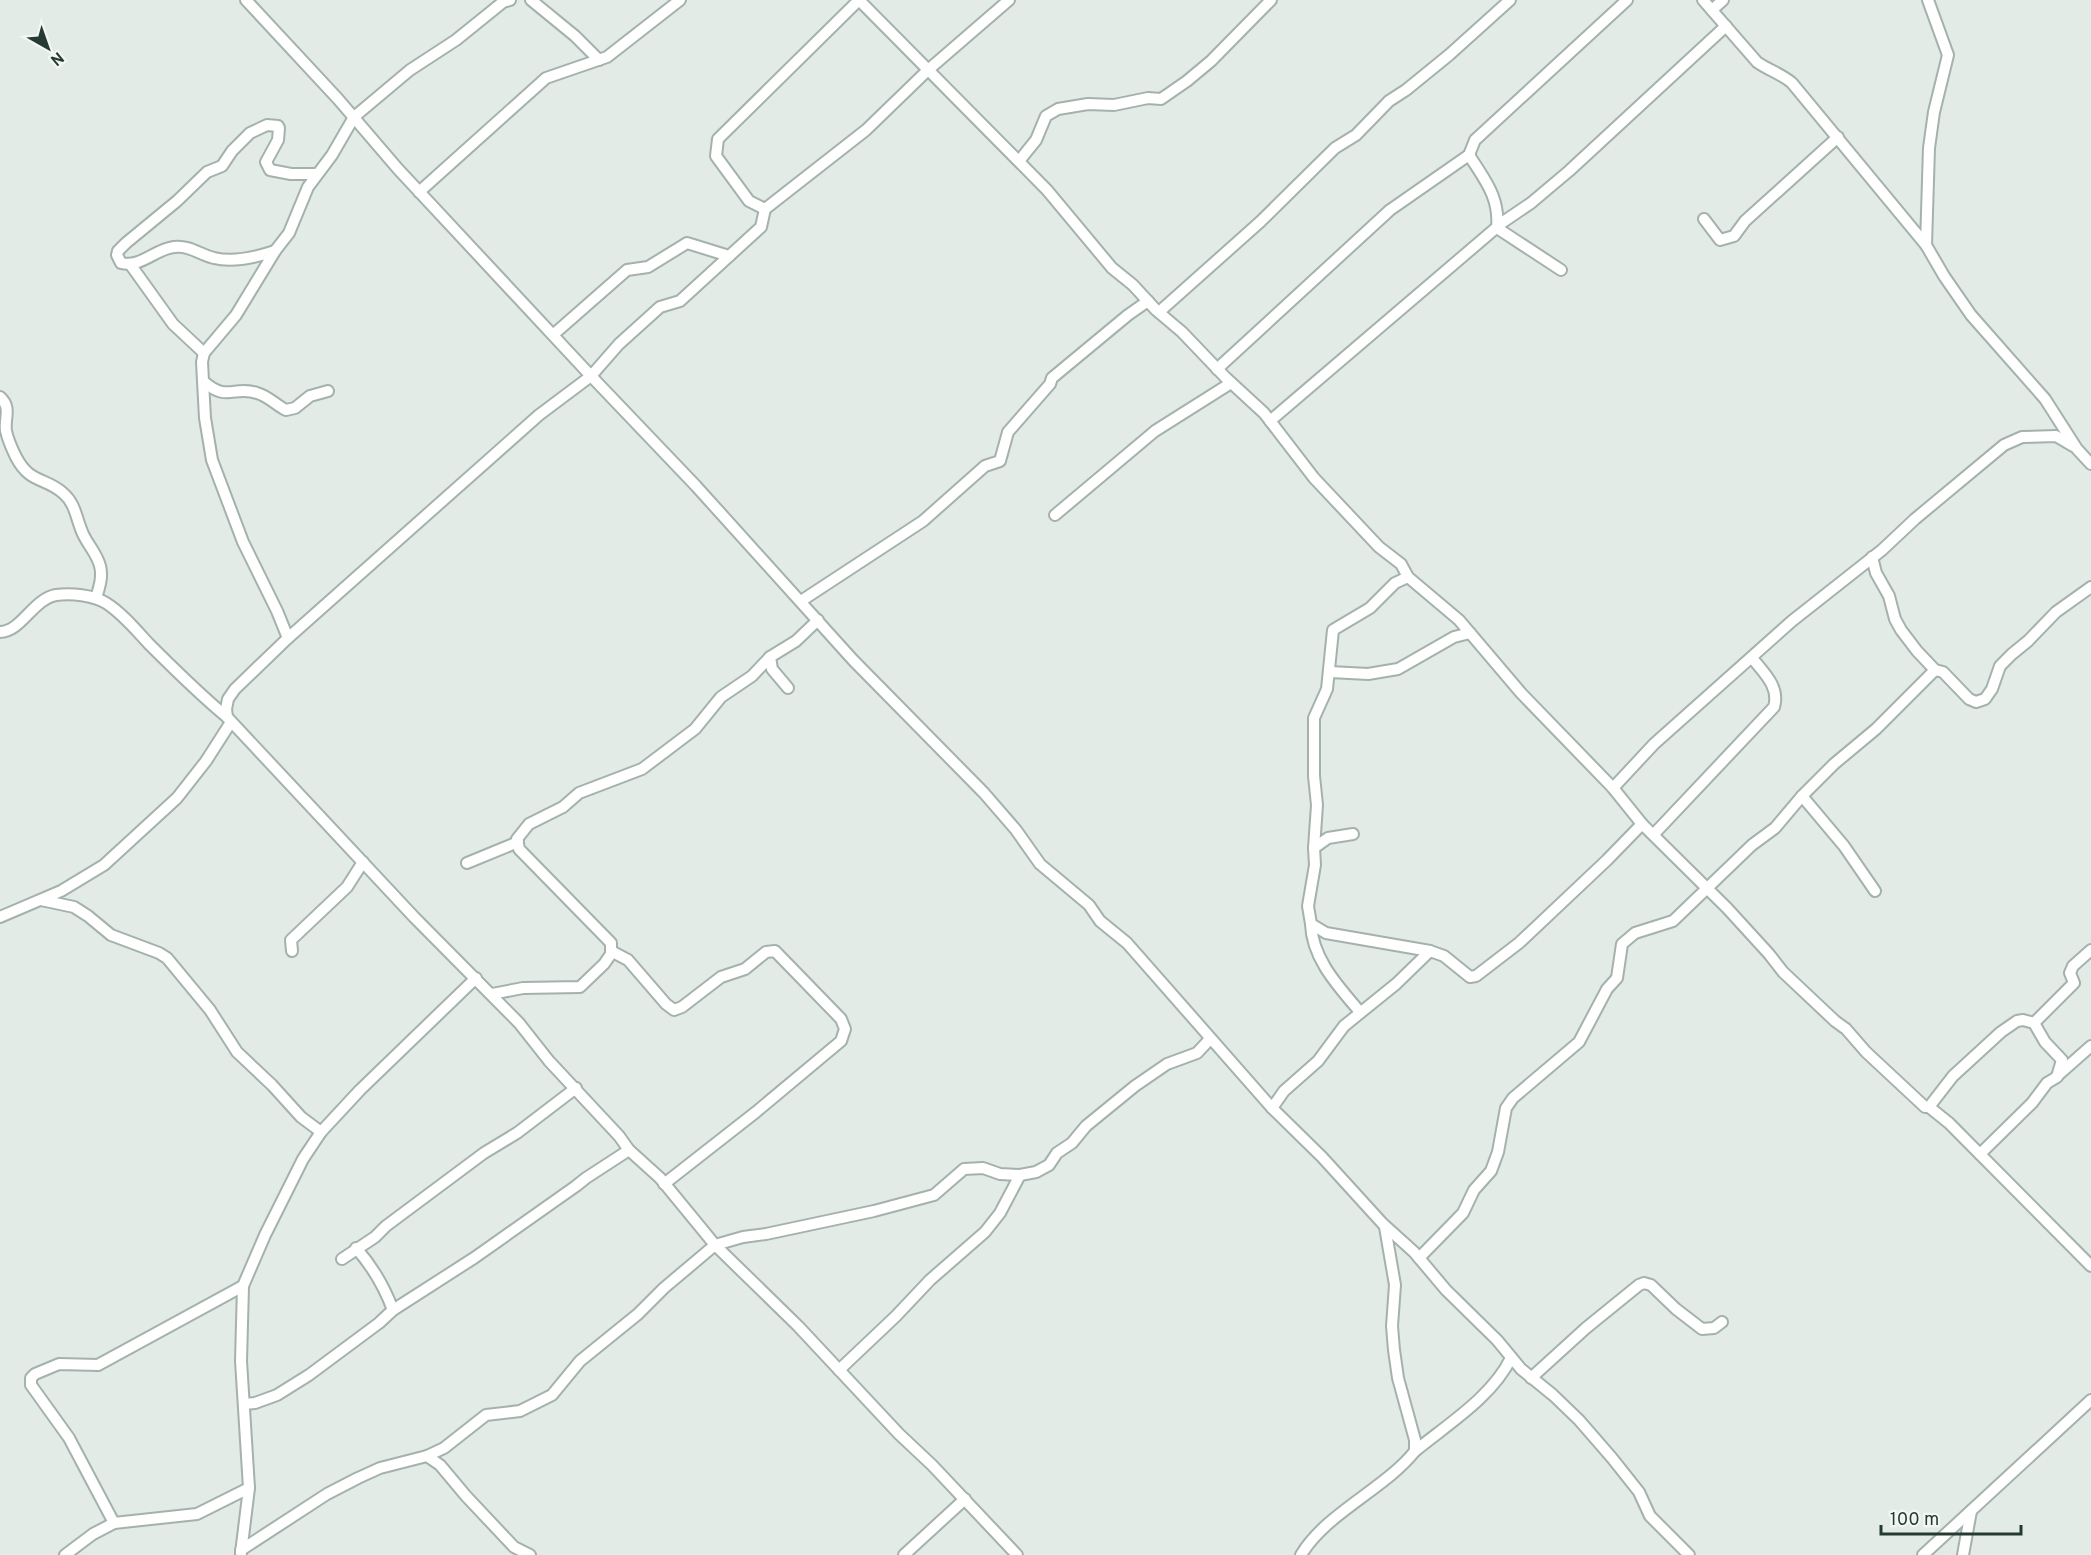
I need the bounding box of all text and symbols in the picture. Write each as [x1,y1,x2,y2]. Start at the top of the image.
north arrow [18,18,78,78]
text: N [46,47,67,69]
scale bar [1881,1498,2020,1536]
text: 100 m [1890,1509,1939,1532]

